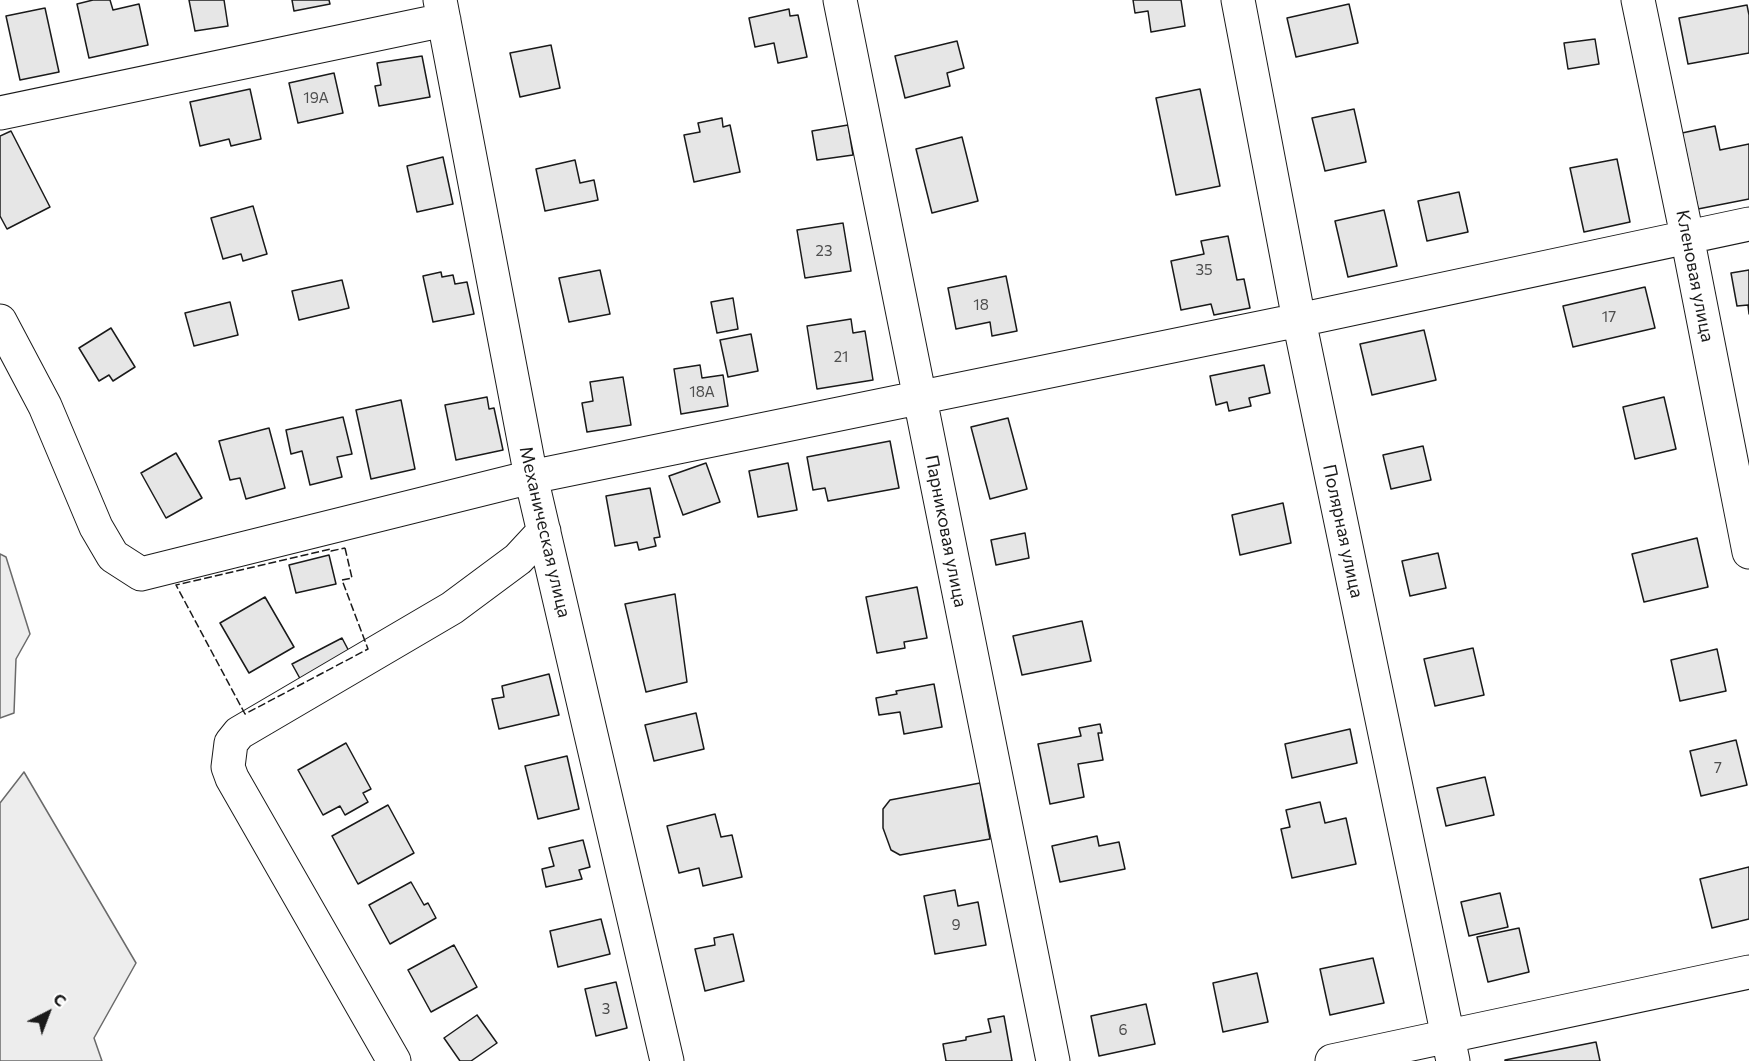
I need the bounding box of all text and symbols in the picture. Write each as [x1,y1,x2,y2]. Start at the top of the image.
house number: 19А [303,89,329,107]
street label: Кленовая улица [1672,208,1718,344]
house number: 23 [816,242,832,260]
house number: 35 [1195,261,1213,279]
house number: 18 [973,296,989,314]
house number: 17 [1602,308,1616,326]
house number: 21 [834,348,848,366]
house number: 18А [689,383,715,401]
street label: Механическая улица [515,444,575,620]
street label: Парниковая улица [921,453,971,609]
street label: Полярная улица [1318,462,1368,600]
house number: 7 [1714,759,1722,777]
house number: 9 [951,916,961,934]
north arrow [18,983,78,1043]
text: С [50,989,71,1010]
house number: 3 [602,1000,610,1018]
house number: 6 [1118,1021,1128,1039]

